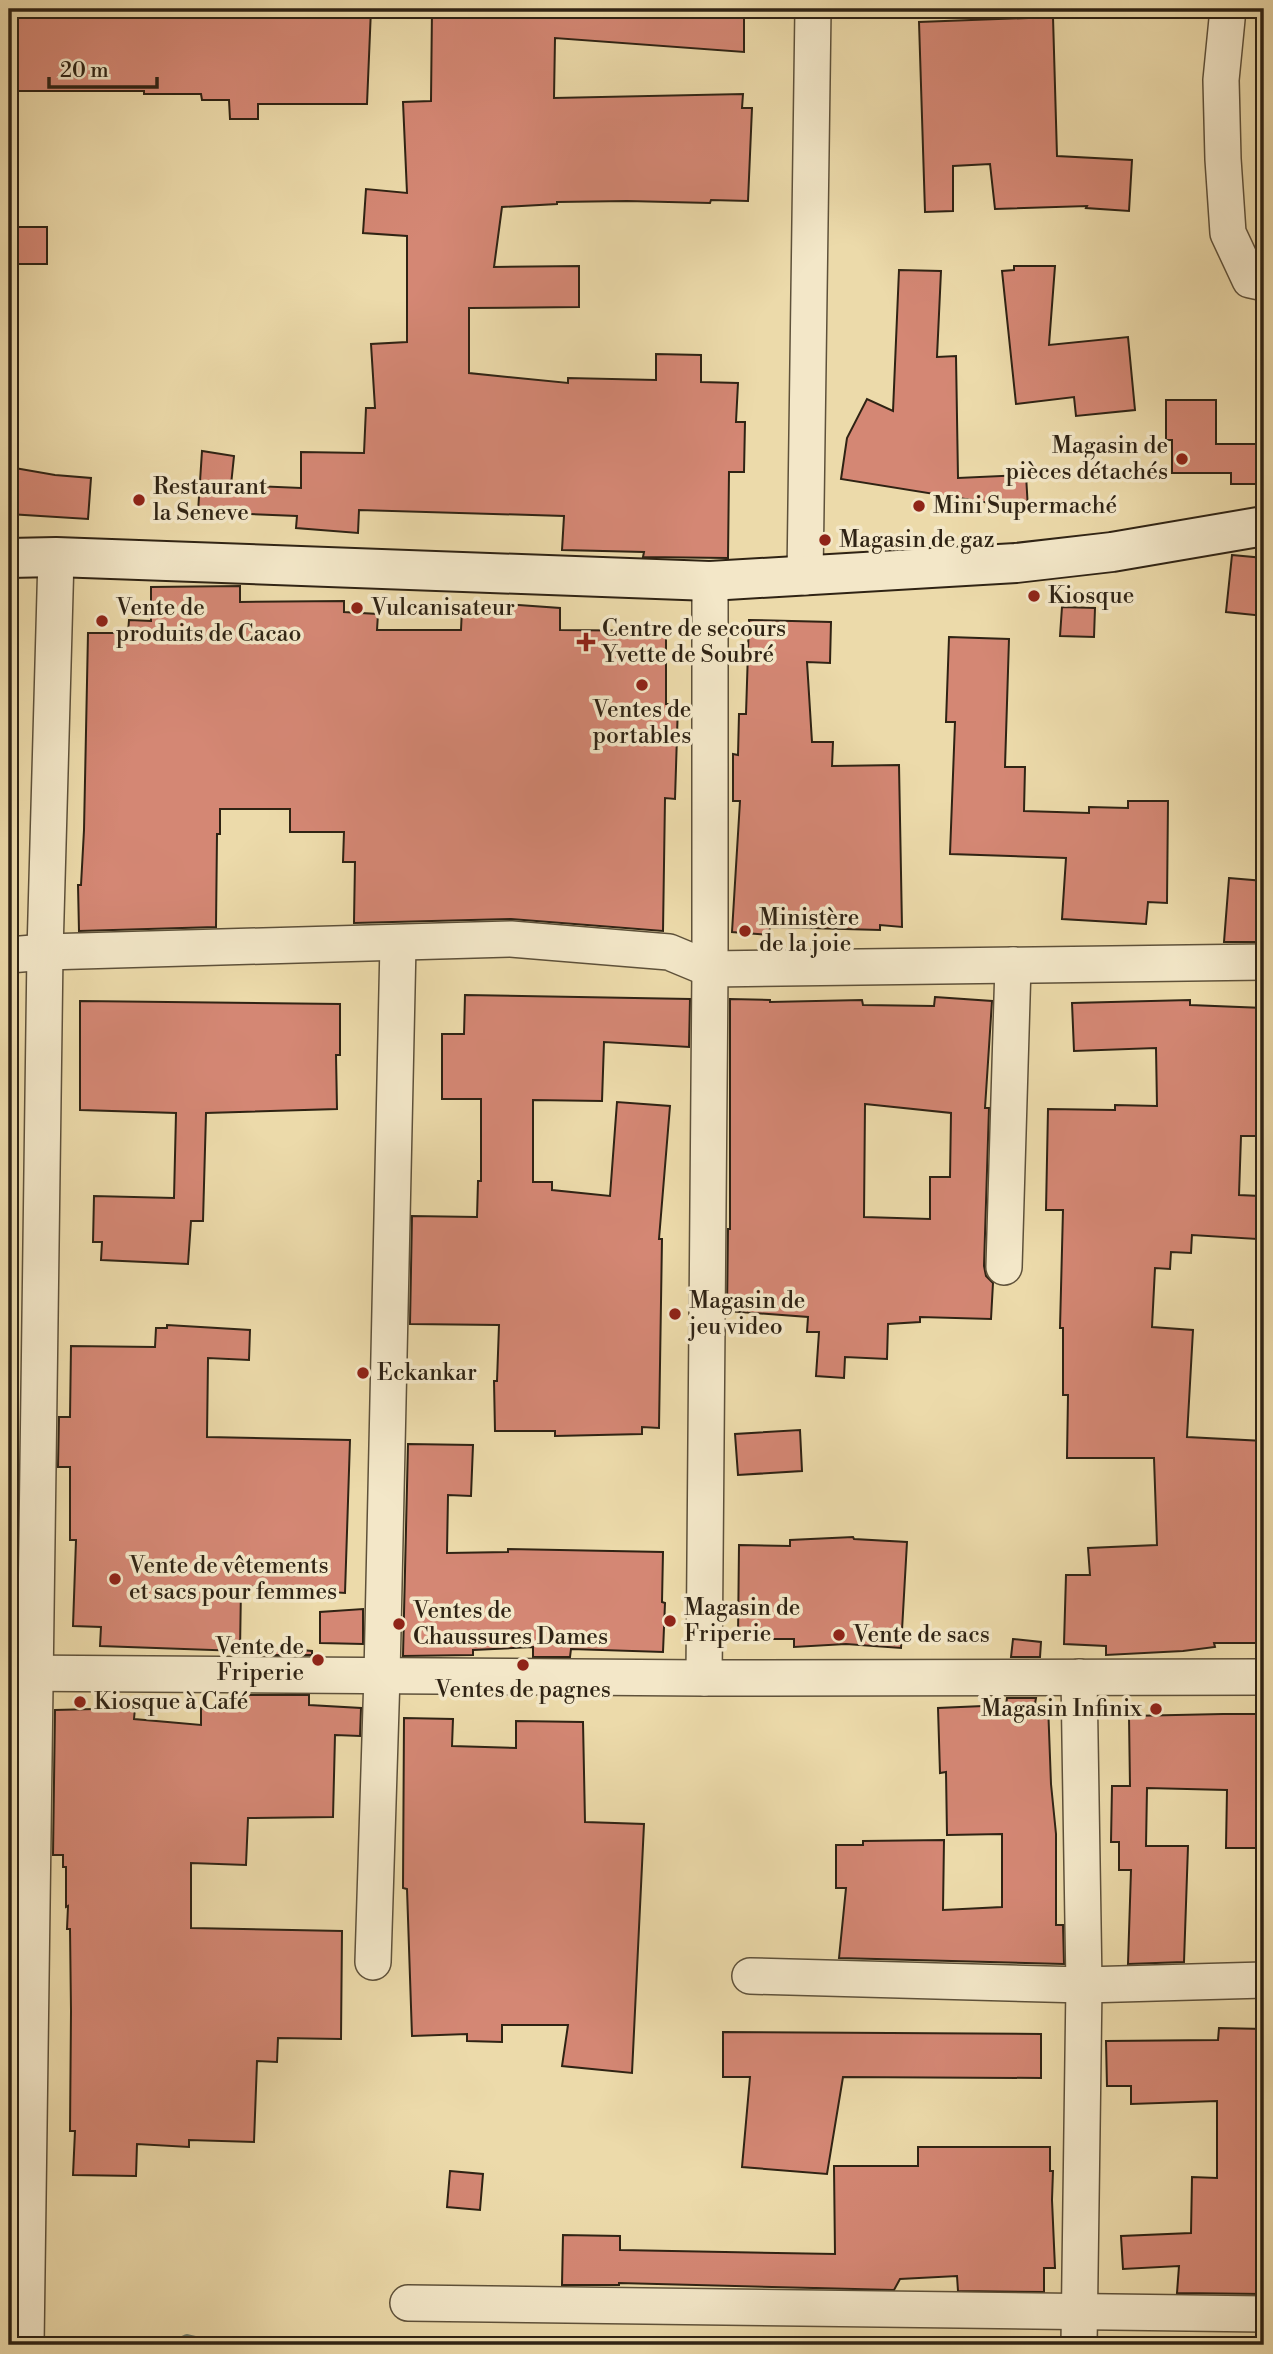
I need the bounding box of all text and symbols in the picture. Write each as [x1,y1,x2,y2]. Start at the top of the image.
scale bar [49,46,158,90]
text: 20 m [60,58,109,84]
place label: Magasin de pièces détachés [1006,432,1168,486]
marker: Magasin de pièces détachés [1174,451,1190,467]
place label: Restaurant la Seneve [153,473,267,527]
marker: Restaurant la Seneve [131,492,147,508]
place label: Mini Supermaché [933,492,1117,520]
marker: Mini Supermaché [911,498,927,514]
place label: Magasin de gaz [839,526,995,554]
marker: Magasin de gaz [817,532,833,548]
place label: Kiosque [1048,582,1134,610]
marker: Kiosque [1026,588,1042,604]
place label: Vente de produits de Cacao [115,594,301,648]
place label: Vulcanisateur [370,594,515,622]
marker: Vulcanisateur [349,600,365,616]
marker: Vente de produits de Cacao [94,613,110,629]
place label: Centre de secours Yvette de Soubré [601,615,786,669]
marker: Centre de secours Yvette de Soubré [576,632,596,652]
marker: Ventes de portables [634,677,650,693]
place label: Ventes de portables [592,696,691,750]
place label: Ministère de la joie [759,904,859,958]
marker: Ministère de la joie [737,923,753,939]
place label: Magasin de jeu video [688,1287,805,1341]
marker: Magasin de jeu video [667,1306,683,1322]
place label: Eckankar [377,1359,477,1387]
marker: Eckankar [355,1365,371,1381]
place label: Vente de vêtements et sacs pour femmes [128,1552,337,1606]
marker: Vente de vêtements et sacs pour femmes [107,1571,123,1587]
place label: Magasin de Friperie [684,1594,800,1648]
place label: Ventes de Chaussures Dames [412,1597,608,1651]
marker: Magasin de Friperie [662,1613,678,1629]
marker: Ventes de Chaussures Dames [391,1616,407,1632]
place label: Vente de sacs [852,1621,990,1649]
marker: Vente de sacs [831,1627,847,1643]
place label: Vente de Friperie [214,1633,304,1687]
marker: Vente de Friperie [310,1652,326,1668]
marker: Ventes de pagnes [515,1657,531,1673]
place label: Ventes de pagnes [434,1676,611,1704]
place label: Kiosque à Café [94,1688,248,1716]
marker: Kiosque à Café [72,1694,88,1710]
place label: Magasin Infinix [981,1695,1142,1723]
marker: Magasin Infinix [1148,1701,1164,1717]

